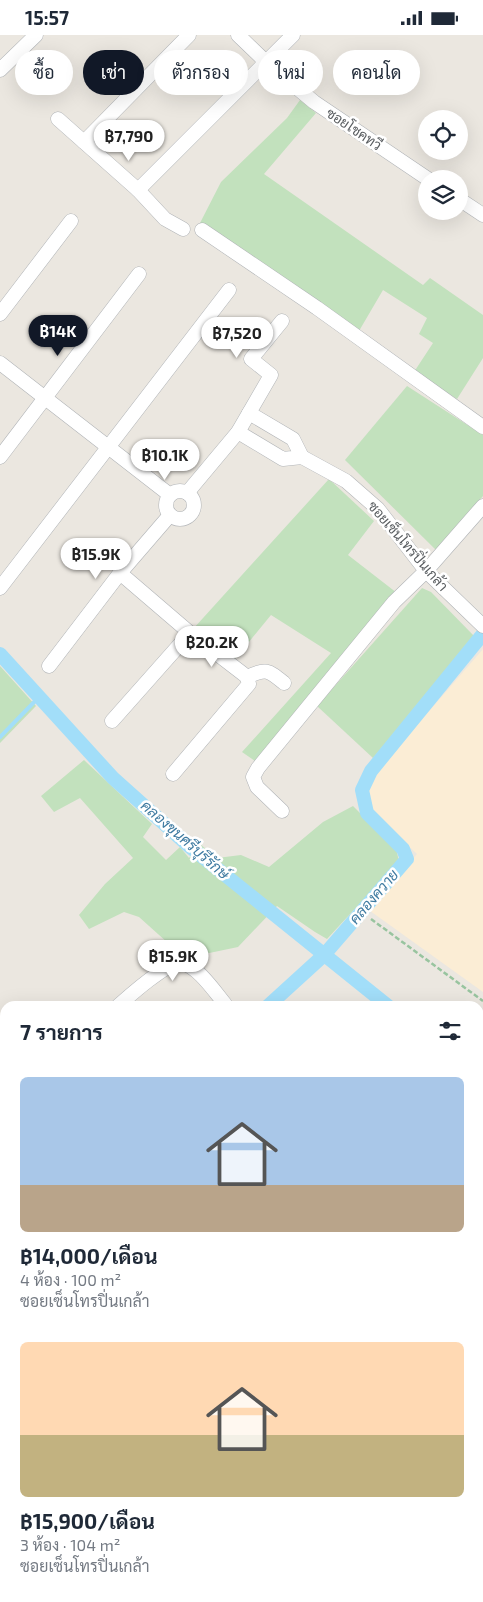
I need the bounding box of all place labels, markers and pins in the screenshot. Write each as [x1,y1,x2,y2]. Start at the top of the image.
pin: ฿7,790 [88,119,170,162]
pin: ฿14K [28,315,88,357]
pin: ฿7,520 [196,317,278,359]
pin: ฿10.1K [124,439,206,481]
pin: ฿15.9K [55,537,137,580]
pin: ฿20.2K [171,625,253,668]
pin: ฿15.9K [132,939,214,982]

